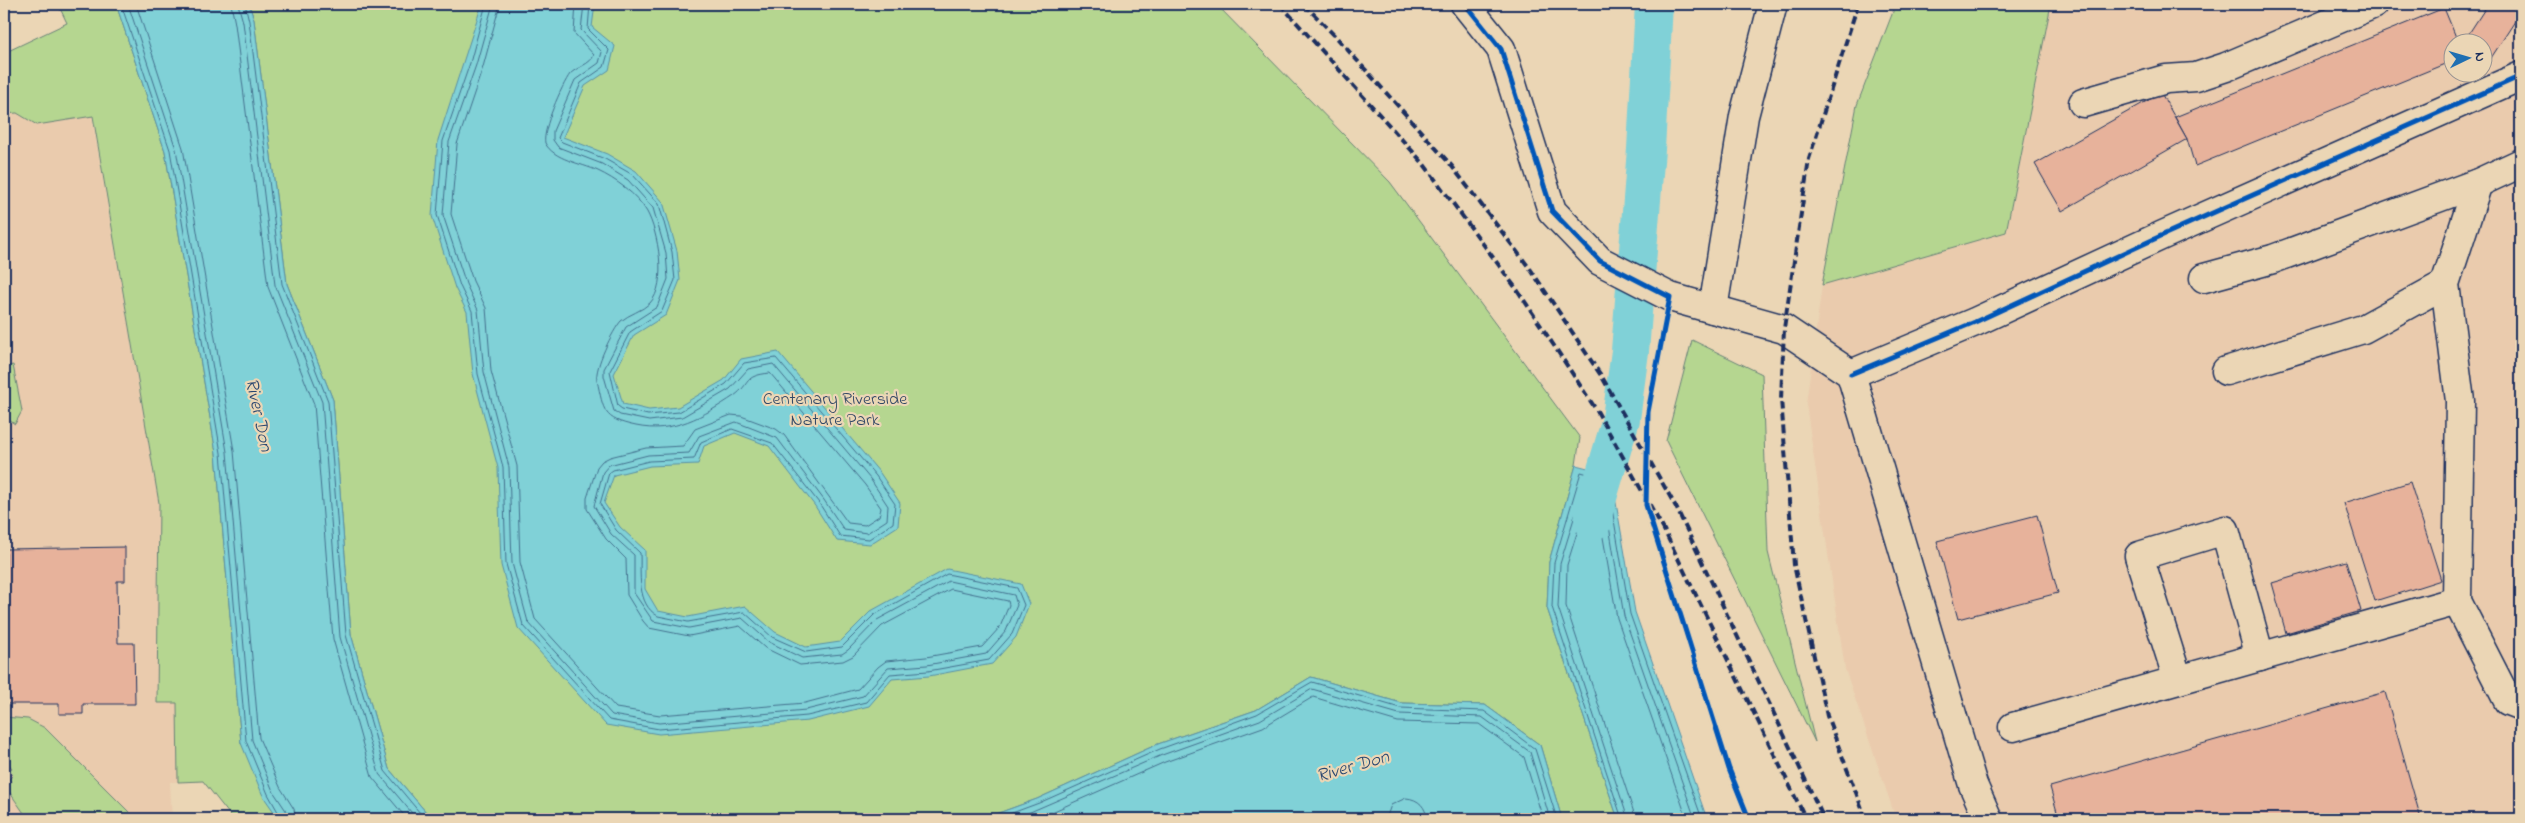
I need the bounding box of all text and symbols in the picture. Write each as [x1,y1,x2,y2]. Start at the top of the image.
north arrow [2442,32,2492,82]
text: N [2469,51,2490,63]
water label: River Don [237,376,279,455]
park label: Centenary Riverside Nature Park [763,387,908,434]
water label: River Don [1314,744,1393,790]

